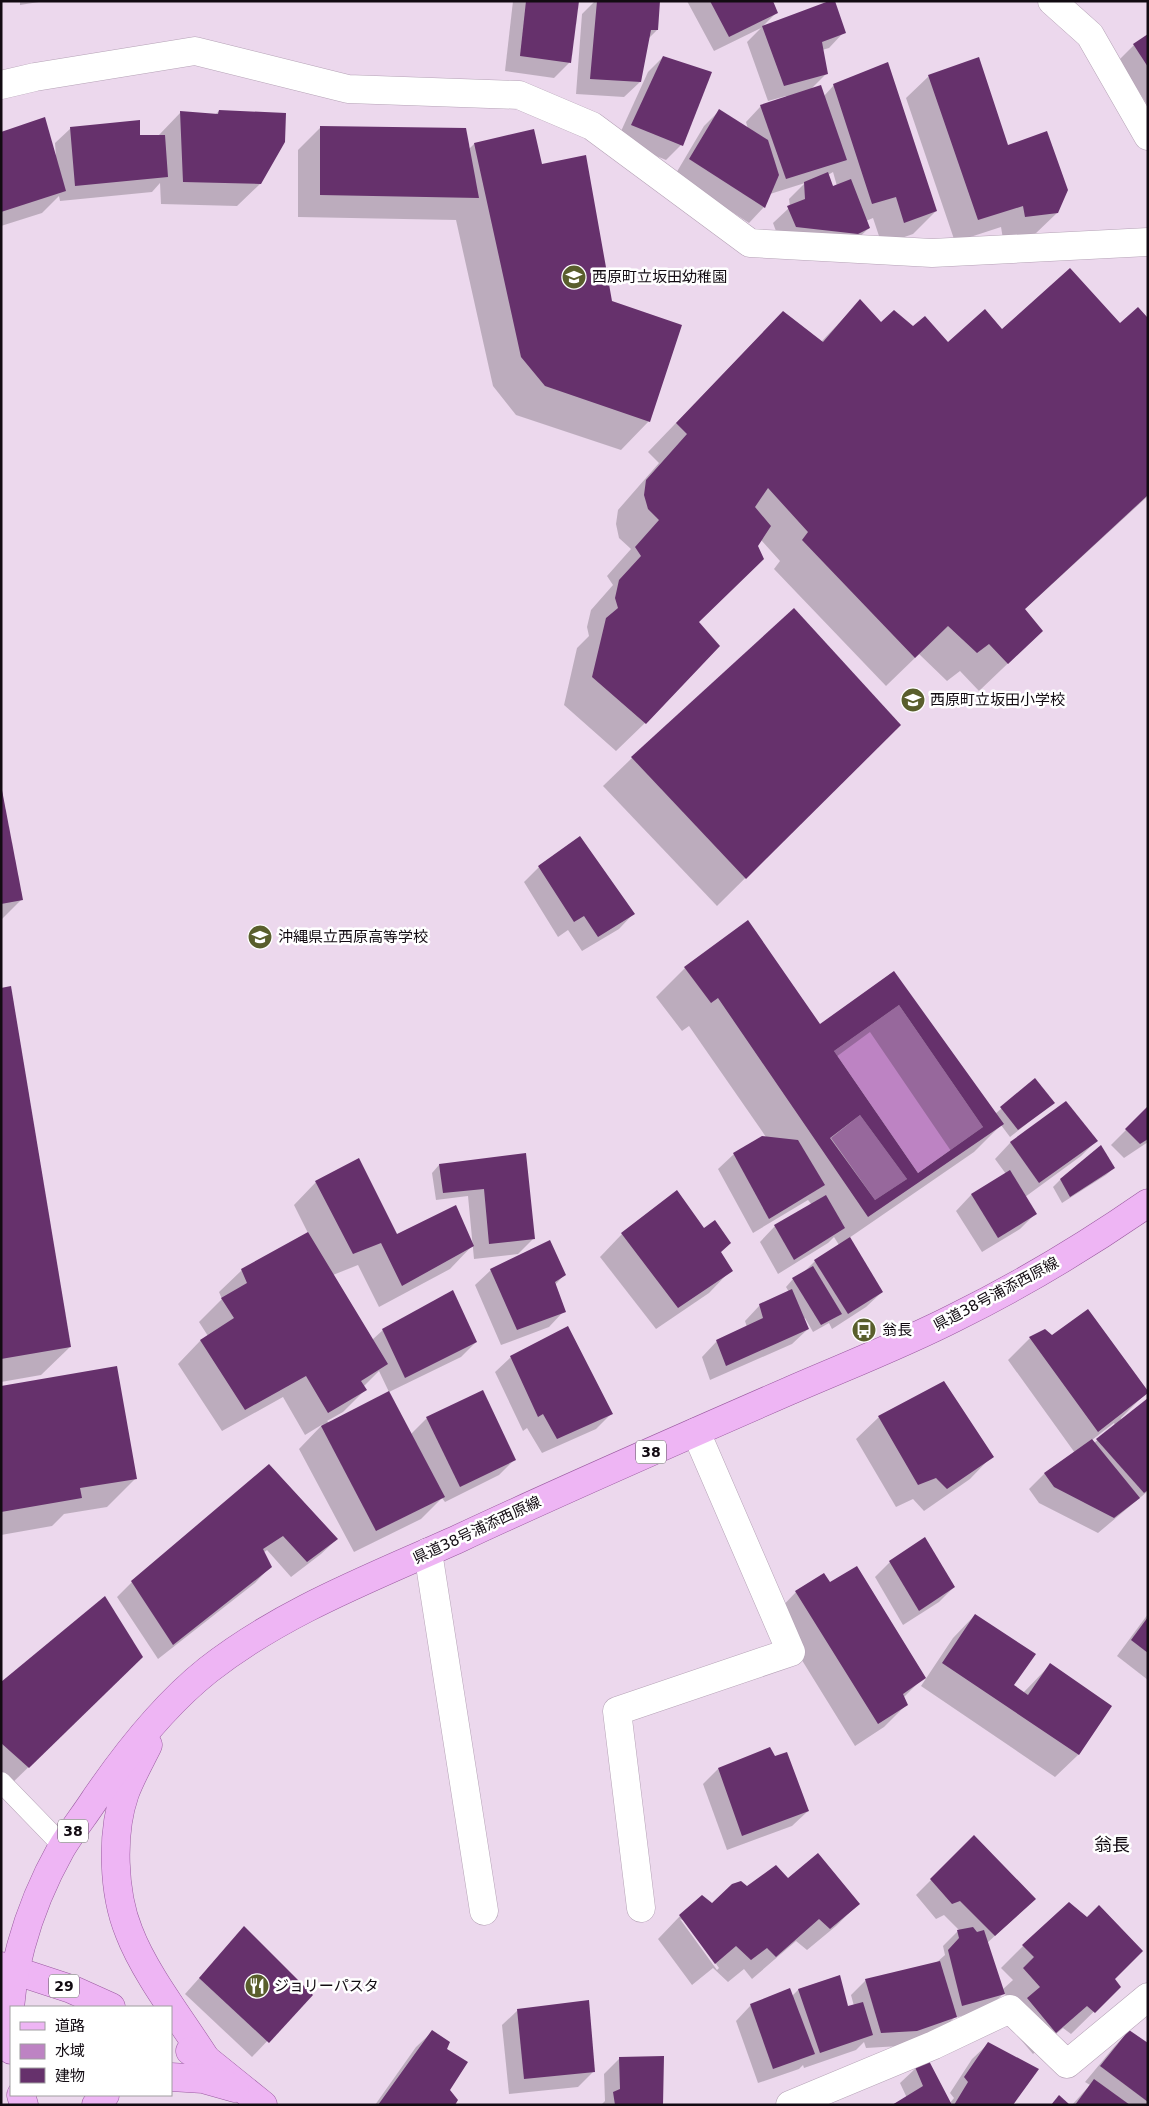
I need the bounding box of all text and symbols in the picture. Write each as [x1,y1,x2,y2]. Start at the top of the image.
school or university icon: 西原町立坂田幼稚園 [561,264,587,290]
place label: 西原町立坂田幼稚園 [592,268,727,286]
school or university icon: 西原町立坂田小学校 [900,687,926,713]
place label: 西原町立坂田小学校 [930,691,1065,709]
school or university icon: 沖縄県立西原高等学校 [247,924,273,950]
place label: 沖縄県立西原高等学校 [278,928,428,946]
street label: 県道38号浦添西原線 [930,1253,1062,1335]
bus stop icon: 翁長 [851,1317,877,1343]
place label: 翁長 [882,1321,912,1339]
road number: 38 [636,1440,666,1464]
street label: 県道38号浦添西原線 [410,1492,544,1568]
road number: 38 [58,1820,88,1842]
district label: 翁長 [1094,1834,1130,1855]
restaurant icon: ジョリーパスタ [244,1973,270,1999]
road number: 29 [49,1974,79,1998]
place label: ジョリーパスタ [274,1977,379,1995]
legend [10,2006,172,2096]
text: 道路 [55,2017,85,2035]
text: 水域 [55,2042,85,2060]
text: 建物 [55,2067,85,2085]

